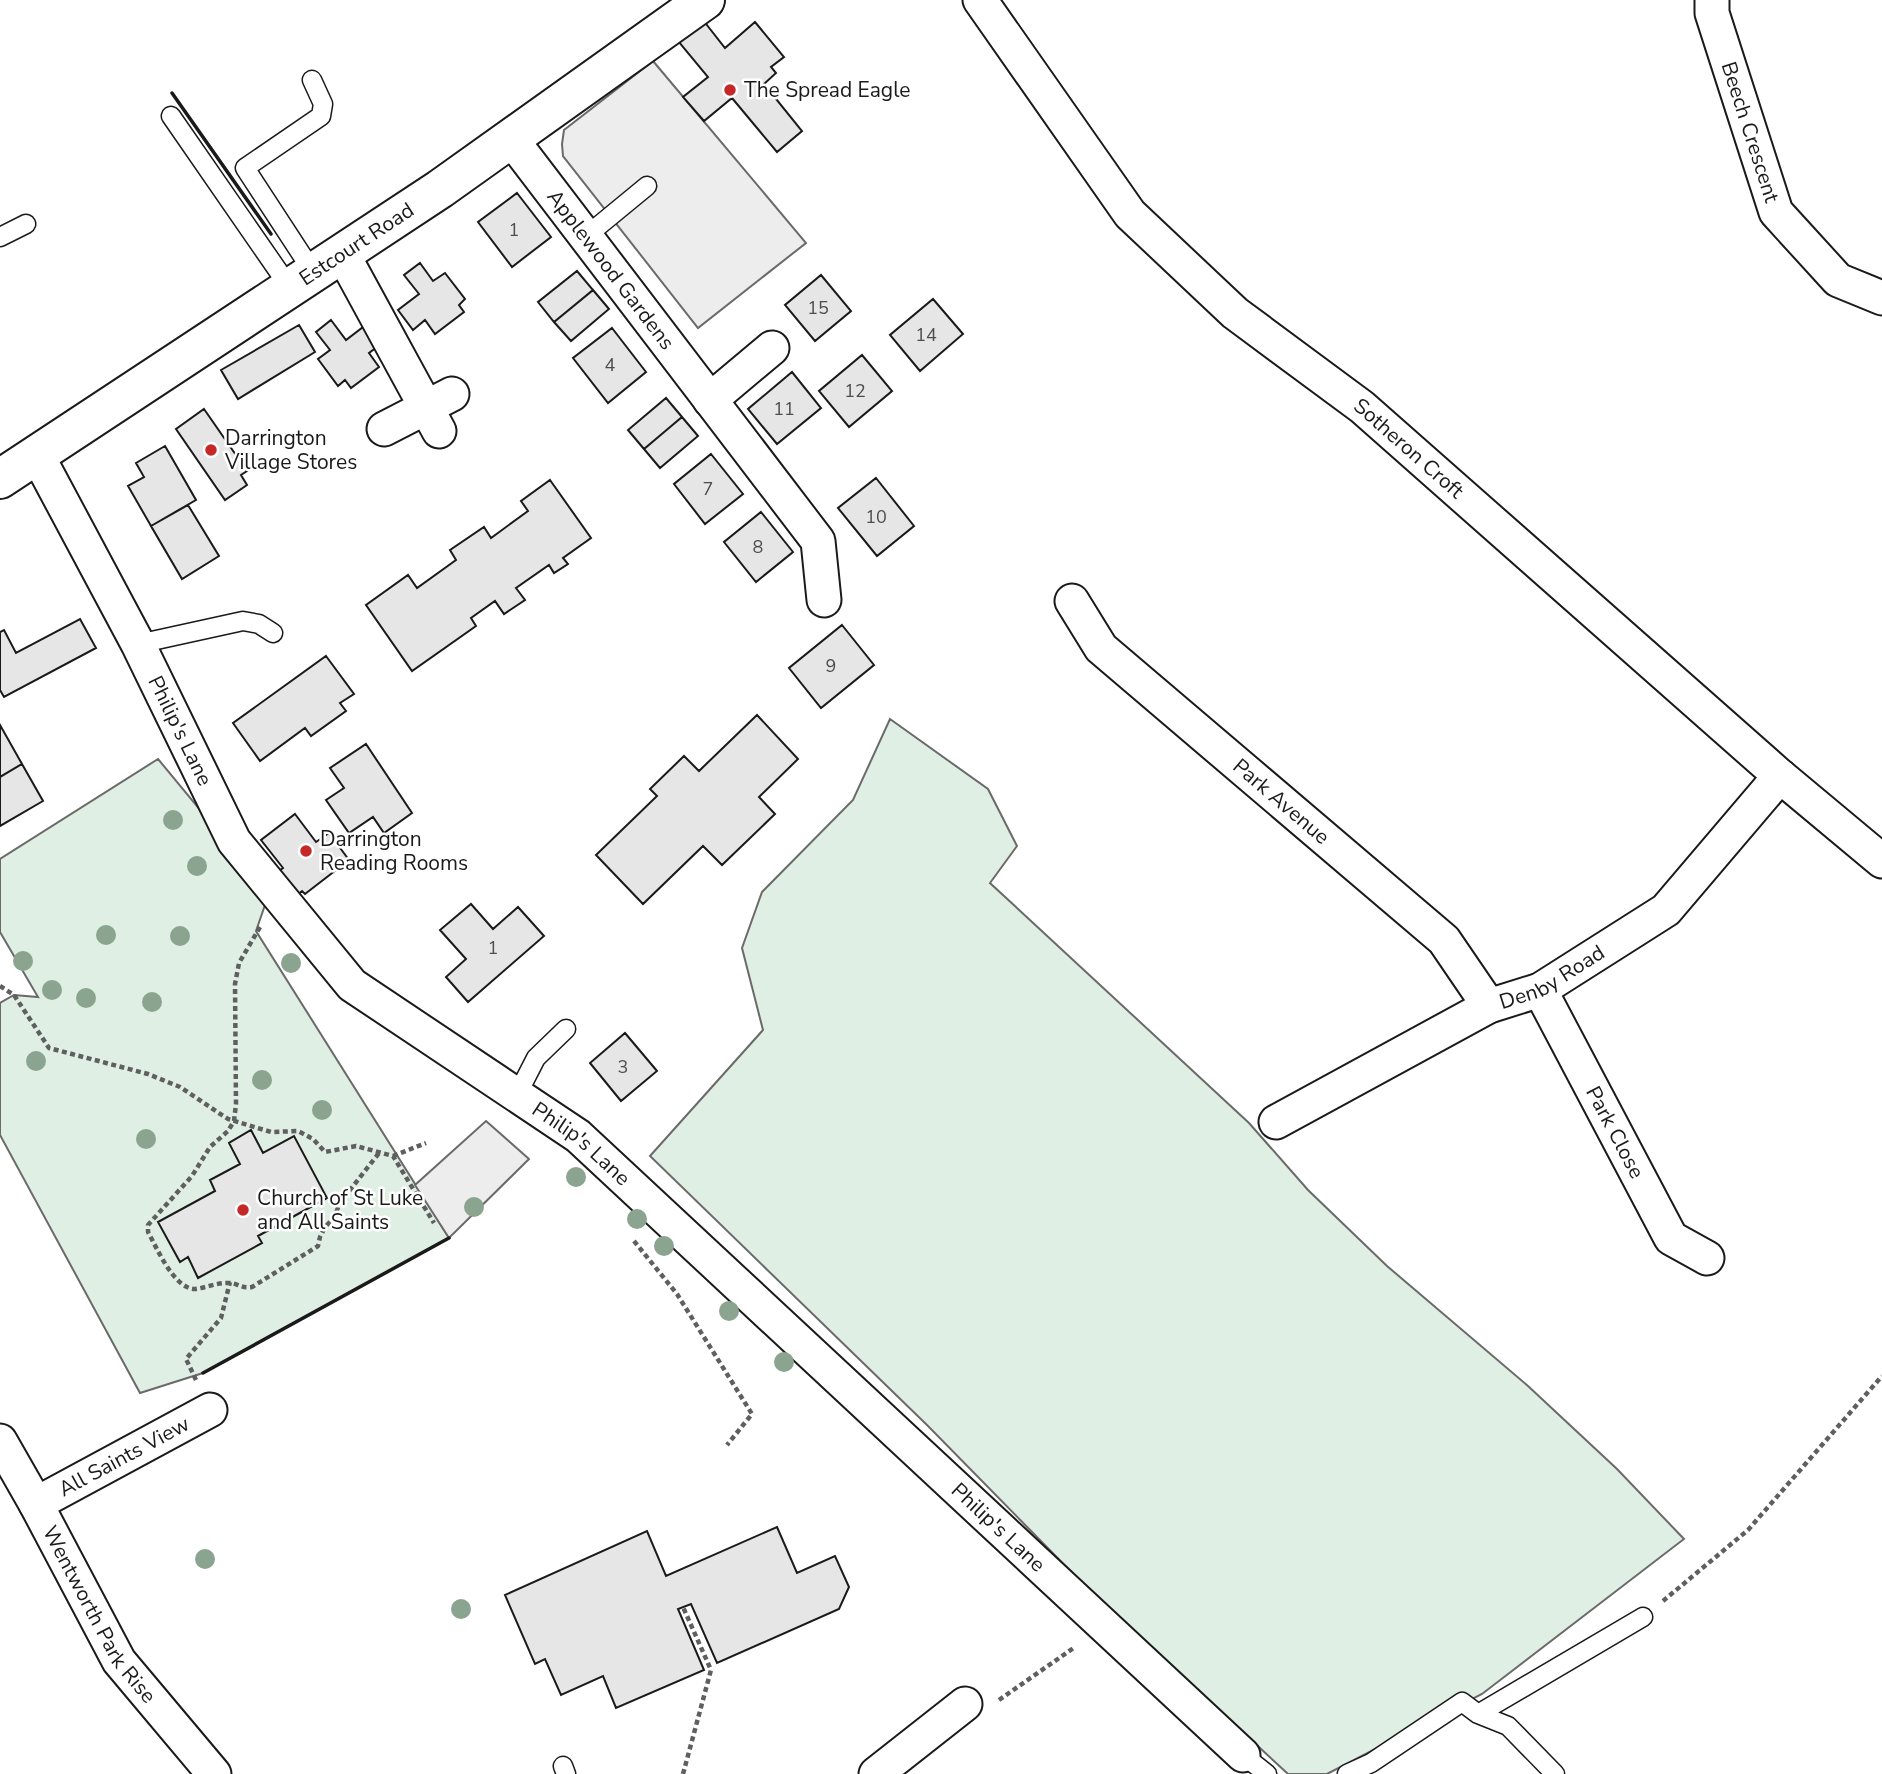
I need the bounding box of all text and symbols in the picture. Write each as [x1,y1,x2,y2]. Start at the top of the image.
street label: Beech Crescent [1715,58,1786,207]
place label: The Spread Eagle [744,76,910,104]
marker: The Spread Eagle [722,82,738,98]
street label: Applewood Gardens [541,184,681,356]
street label: Estcourt Road [294,196,419,292]
house number: 1 [509,218,519,242]
house number: 15 [807,296,829,320]
house number: 14 [915,323,937,347]
house number: 4 [605,353,616,377]
house number: 12 [844,379,866,403]
street label: Sotheron Croft [1348,392,1470,505]
house number: 11 [773,397,795,421]
place label: Darrington Village Stores [224,424,357,476]
marker: Darrington Village Stores [203,442,219,458]
house number: 7 [703,477,713,501]
house number: 10 [865,505,887,529]
house number: 8 [753,535,763,559]
house number: 9 [826,654,836,678]
street label: Philip's Lane [142,671,219,790]
street label: Park Avenue [1227,752,1336,851]
place label: Darrington Reading Rooms [320,825,468,877]
marker: Darrington Reading Rooms [298,843,314,859]
house number: 1 [488,936,498,960]
street label: Denby Road [1496,939,1610,1016]
house number: 3 [618,1055,628,1079]
street label: Park Close [1579,1081,1651,1183]
street label: Philip's Lane [527,1095,637,1192]
place label: Church of St Luke and All Saints [257,1184,423,1236]
marker: Church of St Luke and All Saints [235,1202,251,1218]
street label: All Saints View [54,1410,195,1503]
street label: Philip's Lane [945,1476,1052,1578]
street label: Wentworth Park Rise [36,1521,162,1709]

